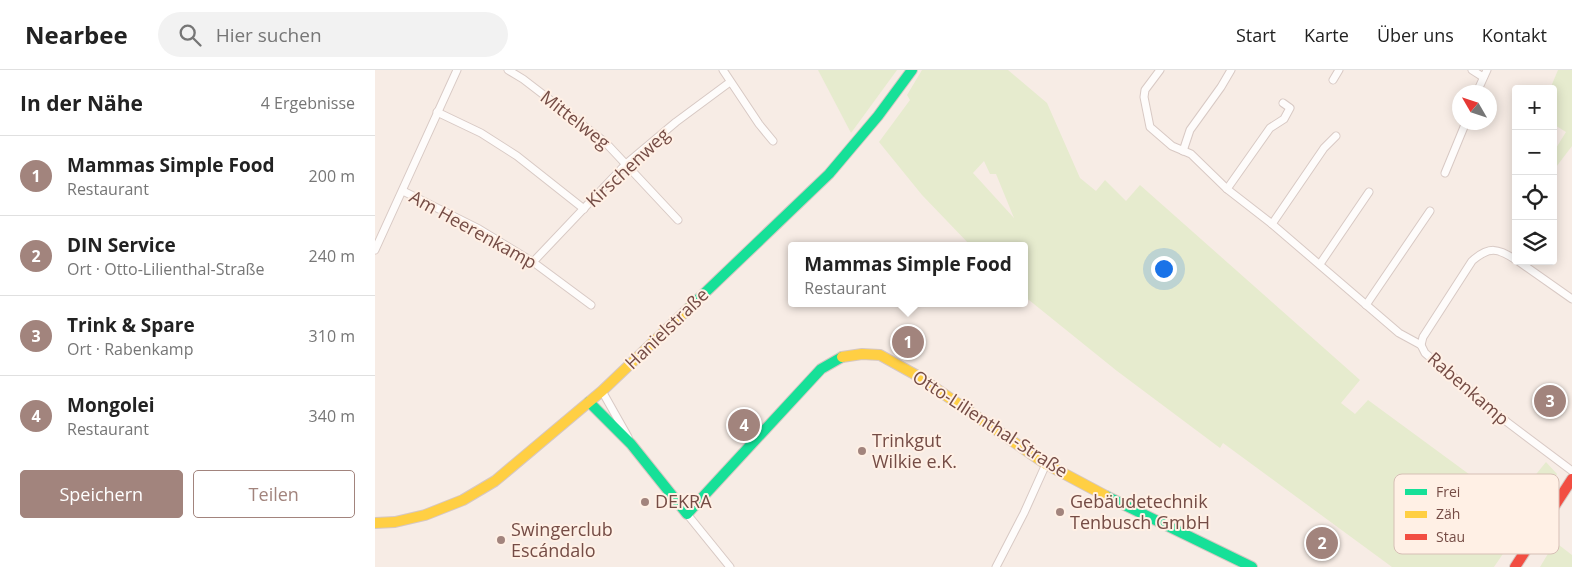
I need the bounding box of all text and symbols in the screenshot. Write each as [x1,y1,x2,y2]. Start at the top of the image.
search box [158,12,508,57]
text: Nearbee [25,18,128,51]
icon: search [176,21,204,49]
text: Hier suchen [216,22,322,48]
text: Start [1236,23,1276,47]
text: Karte [1304,23,1349,47]
text: Über uns [1377,23,1454,47]
text: Kontakt [1482,23,1547,47]
street label: Mittelweg [536,84,616,154]
north arrow [1452,85,1497,130]
map controls [1512,85,1557,265]
button: + [1512,85,1557,130]
text: In der Nähe [20,89,143,117]
text: 4 Ergebnisse [261,92,355,114]
street label: Kirschenweg [580,122,674,212]
button: − [1512,130,1557,175]
text: Mammas Simple Food [67,152,274,178]
text: 1 [31,165,41,187]
text: 200 m [309,165,355,187]
button: locate [1512,175,1557,220]
text: Restaurant [67,178,149,200]
street label: Am Heerenkamp [406,184,541,274]
button: layers [1512,220,1557,265]
text: DIN Service [67,232,176,258]
popup [788,242,1028,307]
text: 2 [31,245,41,267]
text: 240 m [309,245,355,267]
text: Mammas Simple Food [804,251,1012,277]
your location [1151,256,1177,282]
text: Ort · Otto-Lilienthal-Straße [67,258,265,280]
text: Restaurant [804,277,886,299]
street label: Hanielstraße [619,282,713,374]
text: Trink & Spare [67,312,195,338]
pin: 1 [892,323,924,361]
text: 3 [31,325,41,347]
text: 310 m [309,325,355,347]
text: Ort · Rabenkamp [67,338,193,360]
street label: Rabenkamp [1423,346,1514,430]
street label: Otto-Lilienthal-Straße [908,364,1073,482]
pin: 3 [1534,382,1566,420]
text: Mongolei [67,392,155,418]
text: 4 [31,405,41,427]
text: 340 m [309,405,355,427]
pin: 4 [728,406,760,444]
text: Restaurant [67,418,149,440]
place label: Trinkgut Wilkie e.K. [872,428,957,473]
marker: Trinkgut Wilkie e.K. [856,445,868,457]
button: Speichern [20,470,183,518]
button: Teilen [193,470,355,518]
legend [1394,474,1559,554]
text: Frei [1436,482,1460,501]
place label: DEKRA [655,489,712,513]
place label: Gebäudetechnik Tenbusch GmbH [1070,489,1210,534]
marker: DEKRA [639,496,651,508]
text: Zäh [1436,504,1460,523]
marker: Gebäudetechnik Tenbusch GmbH [1054,506,1066,518]
place label: Swingerclub Escándalo [511,517,613,562]
pin: 2 [1306,524,1338,562]
text: Stau [1436,527,1465,546]
marker: Swingerclub Escándalo [495,534,507,546]

